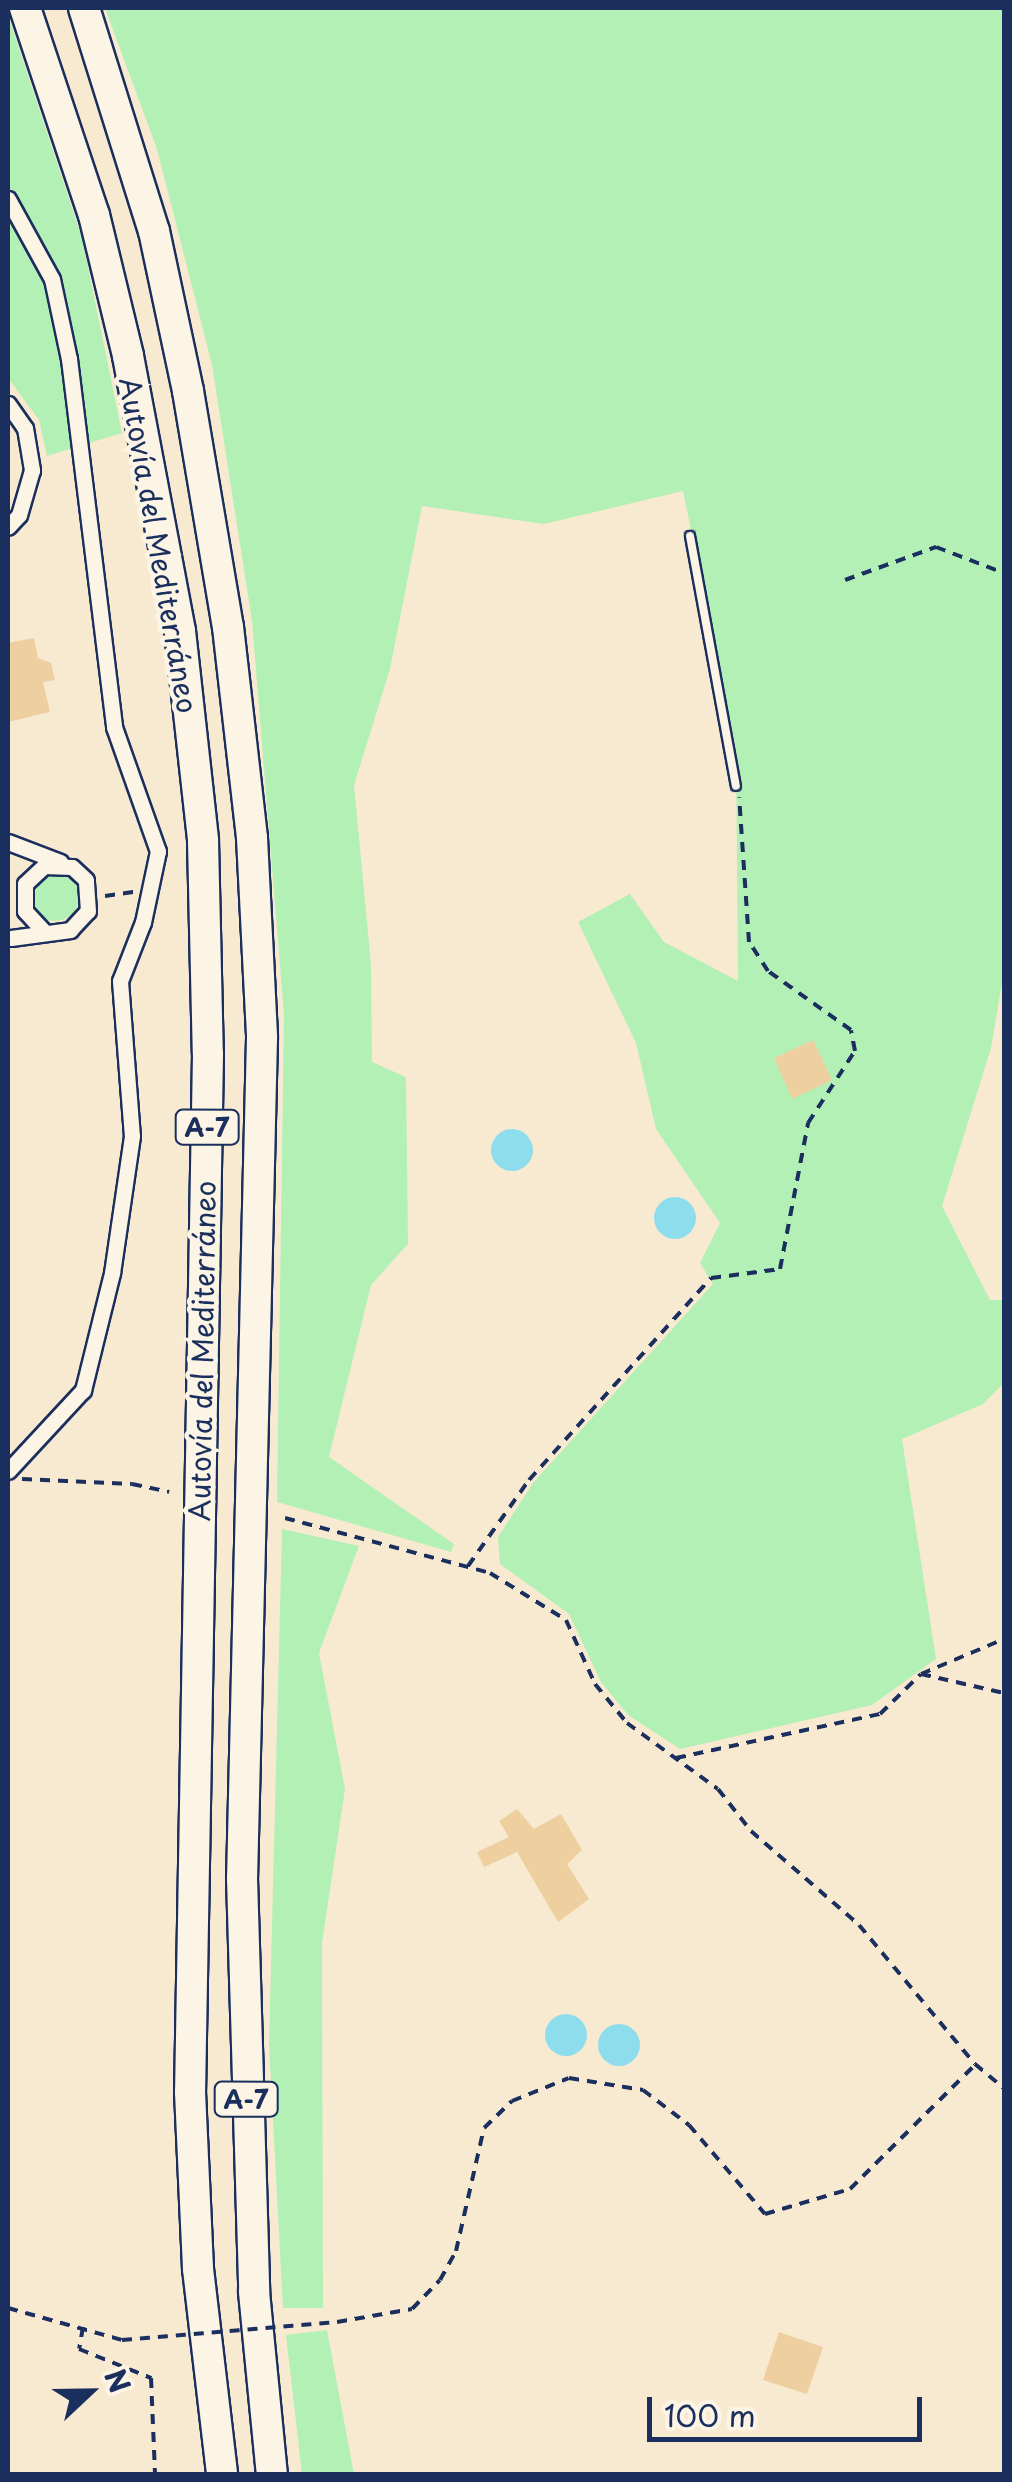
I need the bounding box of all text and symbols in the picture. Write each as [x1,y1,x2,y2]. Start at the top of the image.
street label: Autovía del Mediterráneo [113,373,205,717]
road number: A-7 [174,1107,240,1147]
street label: Autovía del Mediterráneo [182,1179,222,1523]
road number: A-7 [214,2079,278,2119]
north arrow [40,2342,140,2442]
text: N [94,2362,142,2399]
scale bar [652,2377,927,2439]
text: 100 m [664,2392,756,2437]

